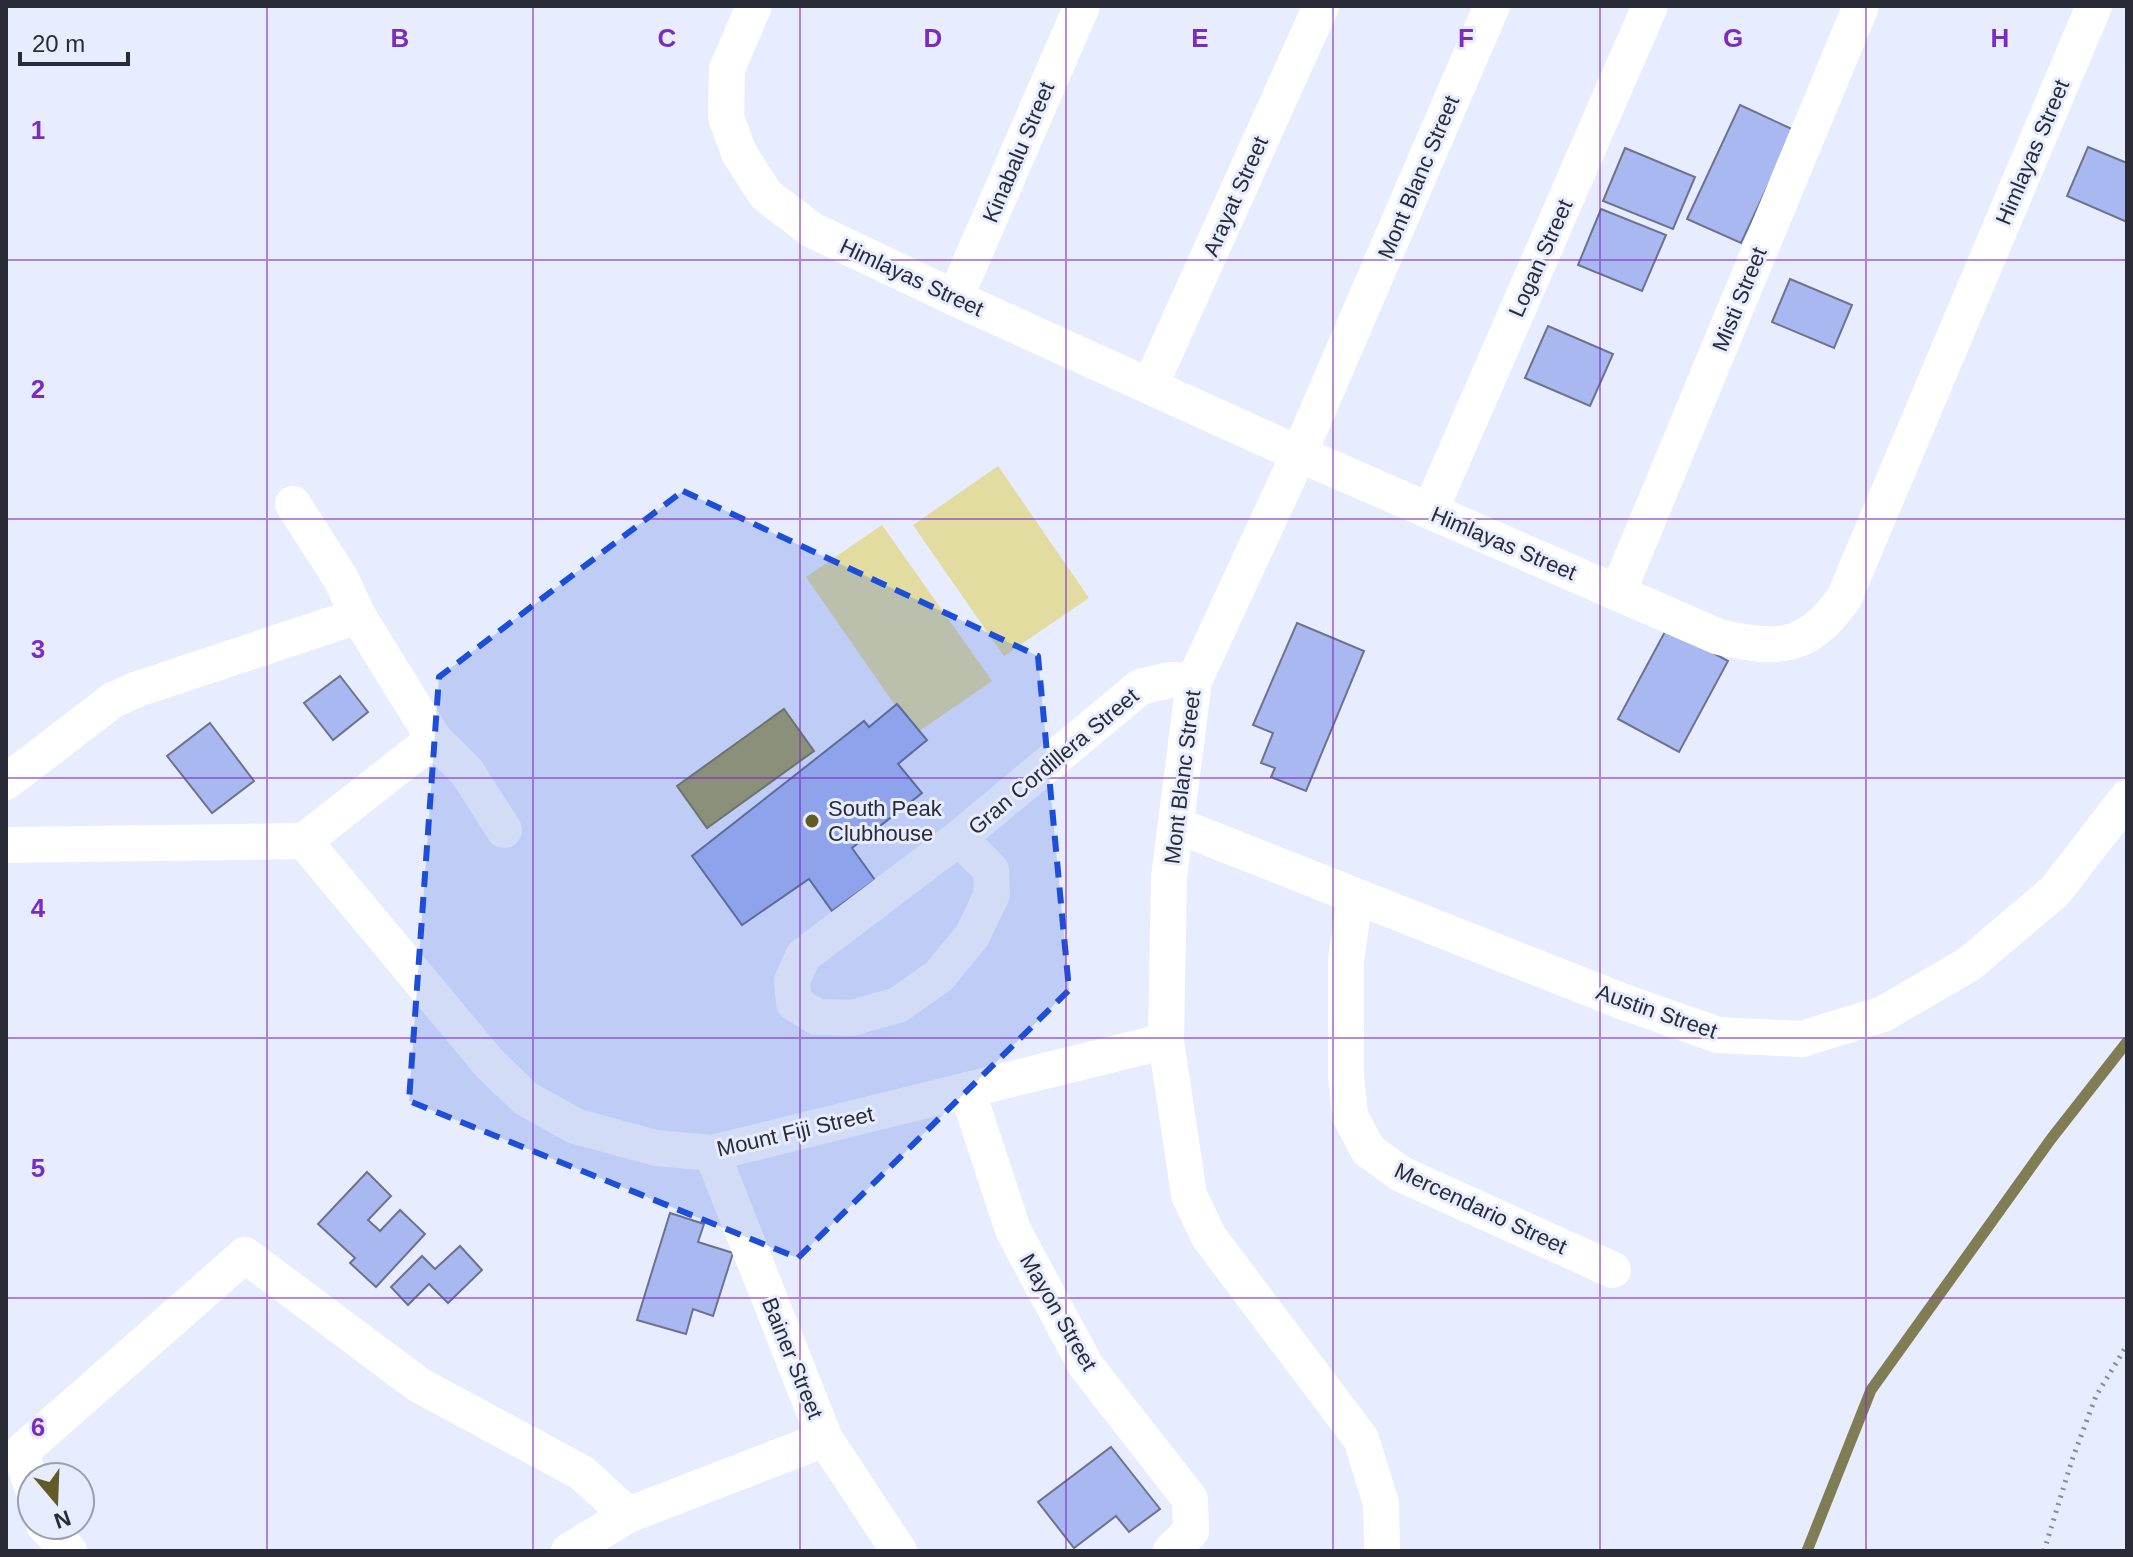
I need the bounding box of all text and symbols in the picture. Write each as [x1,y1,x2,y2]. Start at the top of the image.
scale bar [20,16,128,66]
text: B [391,23,409,53]
text: C [658,23,677,53]
text: D [924,23,942,53]
text: E [1191,23,1209,53]
text: F [1458,23,1474,53]
text: G [1723,23,1743,53]
text: H [1991,23,2009,53]
text: 20 m [32,30,85,57]
street label: Himlayas Street [1991,76,2074,229]
street label: Kinabalu Street [978,78,1059,226]
street label: Mont Blanc Street [1373,92,1464,263]
text: 1 [31,115,45,145]
street label: Arayat Street [1198,132,1273,260]
street label: Logan Street [1503,196,1577,321]
street label: Himlayas Street [836,233,987,322]
street label: Misti Street [1707,243,1772,355]
text: 2 [31,374,45,404]
street label: Himlayas Street [1427,502,1580,585]
text: 3 [31,634,45,664]
street label: Gran Cordillera Street [963,683,1143,840]
street label: Mont Blanc Street [1159,689,1206,865]
place label: South Peak Clubhouse [828,796,943,846]
marker: South Peak Clubhouse [803,812,821,830]
text: 4 [31,893,46,923]
street label: Austin Street [1593,979,1720,1044]
street label: Mount Fiji Street [714,1101,876,1162]
text: 5 [31,1153,45,1183]
street label: Mercendario Street [1391,1158,1571,1259]
street label: Mayon Street [1015,1249,1102,1375]
street label: Bainer Street [757,1294,828,1422]
text: 6 [31,1412,45,1442]
north arrow [16,1461,96,1541]
text: N [51,1505,74,1534]

